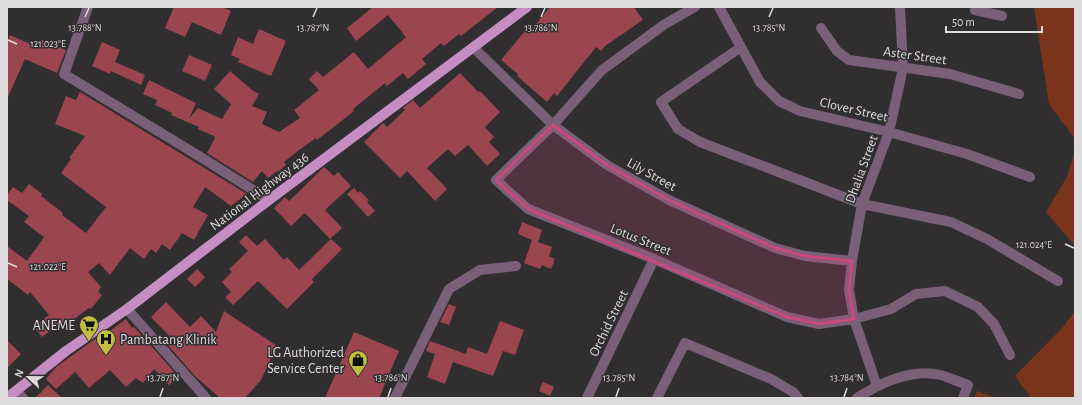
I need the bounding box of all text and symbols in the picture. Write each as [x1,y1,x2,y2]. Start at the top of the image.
scale bar [946,8,1042,34]
text: 50 m [952,16,975,28]
text: 13.788°N [68,23,102,33]
text: 13.787°N [297,23,329,33]
text: 13.786°N [524,23,558,33]
text: 13.785°N [753,23,785,33]
text: 121.023°E [30,39,66,49]
street label: Aster Street [882,45,948,67]
street label: Clover Street [818,95,890,125]
street label: Dhalia Street [843,133,881,205]
street label: National Highway 436 [208,150,312,233]
street label: Lily Street [625,156,679,194]
street label: Lotus Street [608,221,674,259]
text: 121.024°E [1016,240,1052,250]
text: 121.022°E [30,262,66,272]
street label: Orchid Street [587,288,631,359]
supermarket icon: ANEME [78,314,100,342]
place label: ANEME [33,319,75,333]
hospital icon: Pambatang Klinik [95,328,117,356]
place label: Pambatang Klinik [120,333,217,347]
place label: LG Authorized Service Center [267,346,344,376]
shop icon: LG Authorized Service Center [347,349,369,377]
north arrow [8,357,48,397]
text: N [13,368,26,379]
text: 13.787°N [147,373,179,383]
text: 13.786°N [374,373,408,383]
text: 13.785°N [603,373,635,383]
text: 13.784°N [830,373,864,383]

